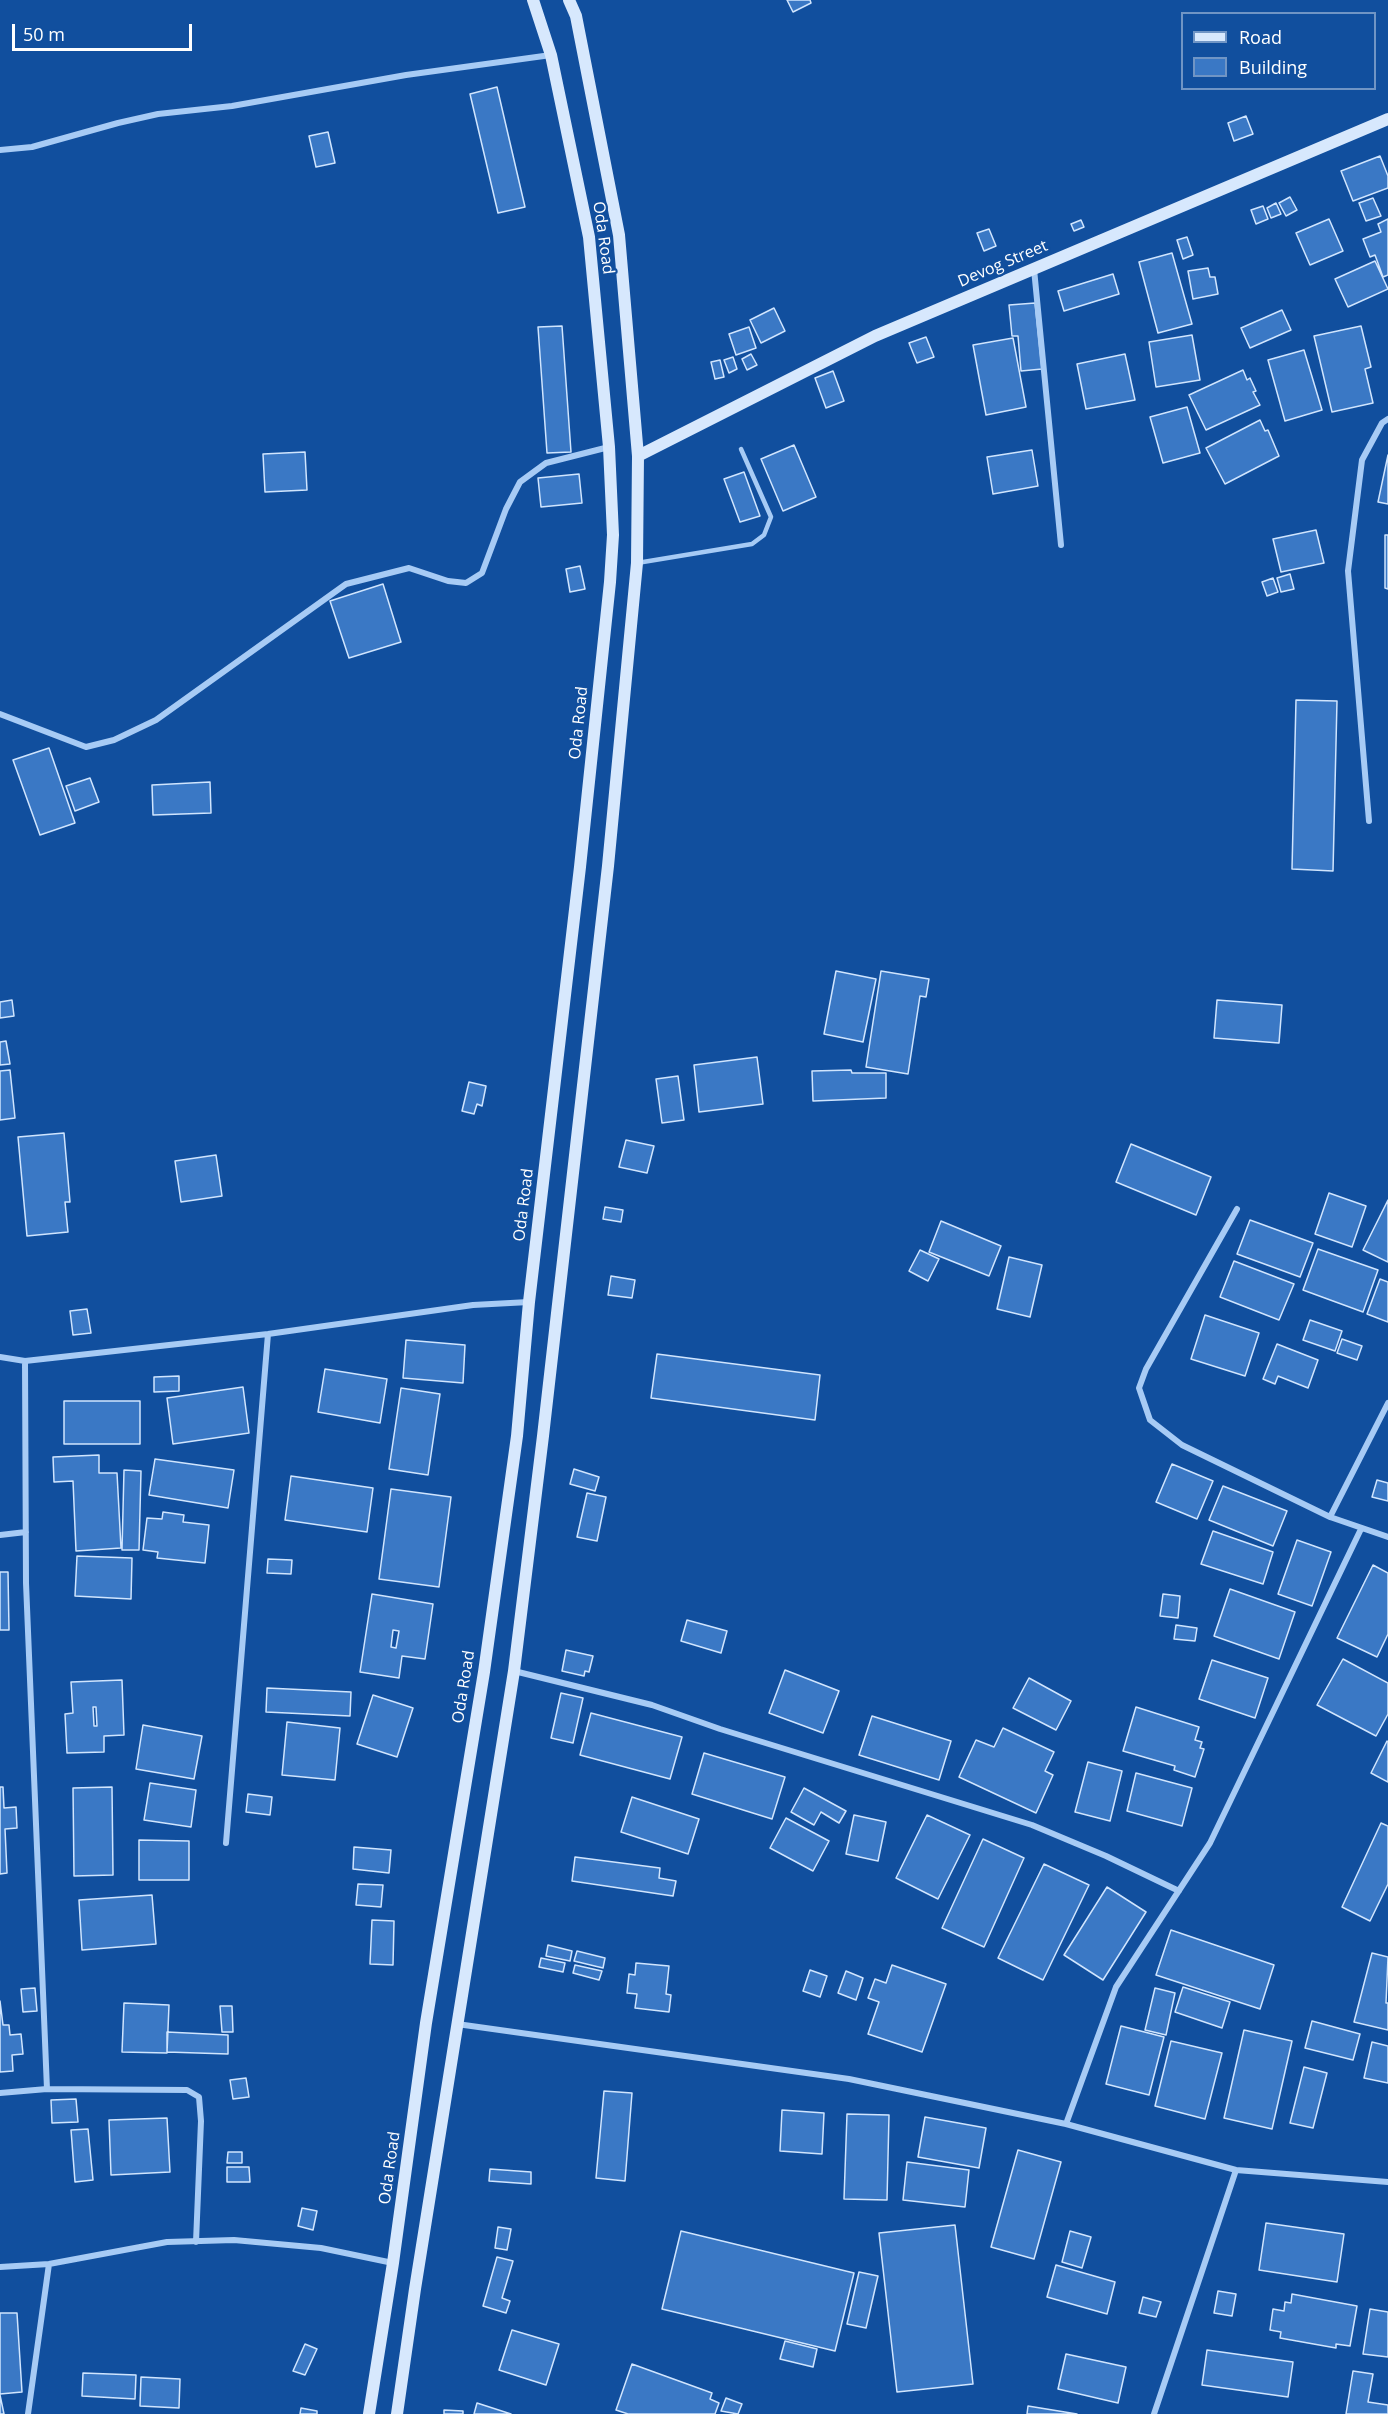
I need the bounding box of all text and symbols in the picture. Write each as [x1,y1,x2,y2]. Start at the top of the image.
scale bar [15,12,195,50]
legend [1181,12,1376,90]
text: 50 m [23,22,65,46]
text: Road [1239,25,1282,49]
text: Building [1239,55,1307,79]
street label: Oda Road [588,200,618,276]
street label: Devog Street [955,236,1051,292]
street label: Oda Road [566,685,592,761]
street label: Oda Road [510,1167,538,1243]
street label: Oda Road [449,1649,479,1725]
street label: Oda Road [375,2130,405,2206]

